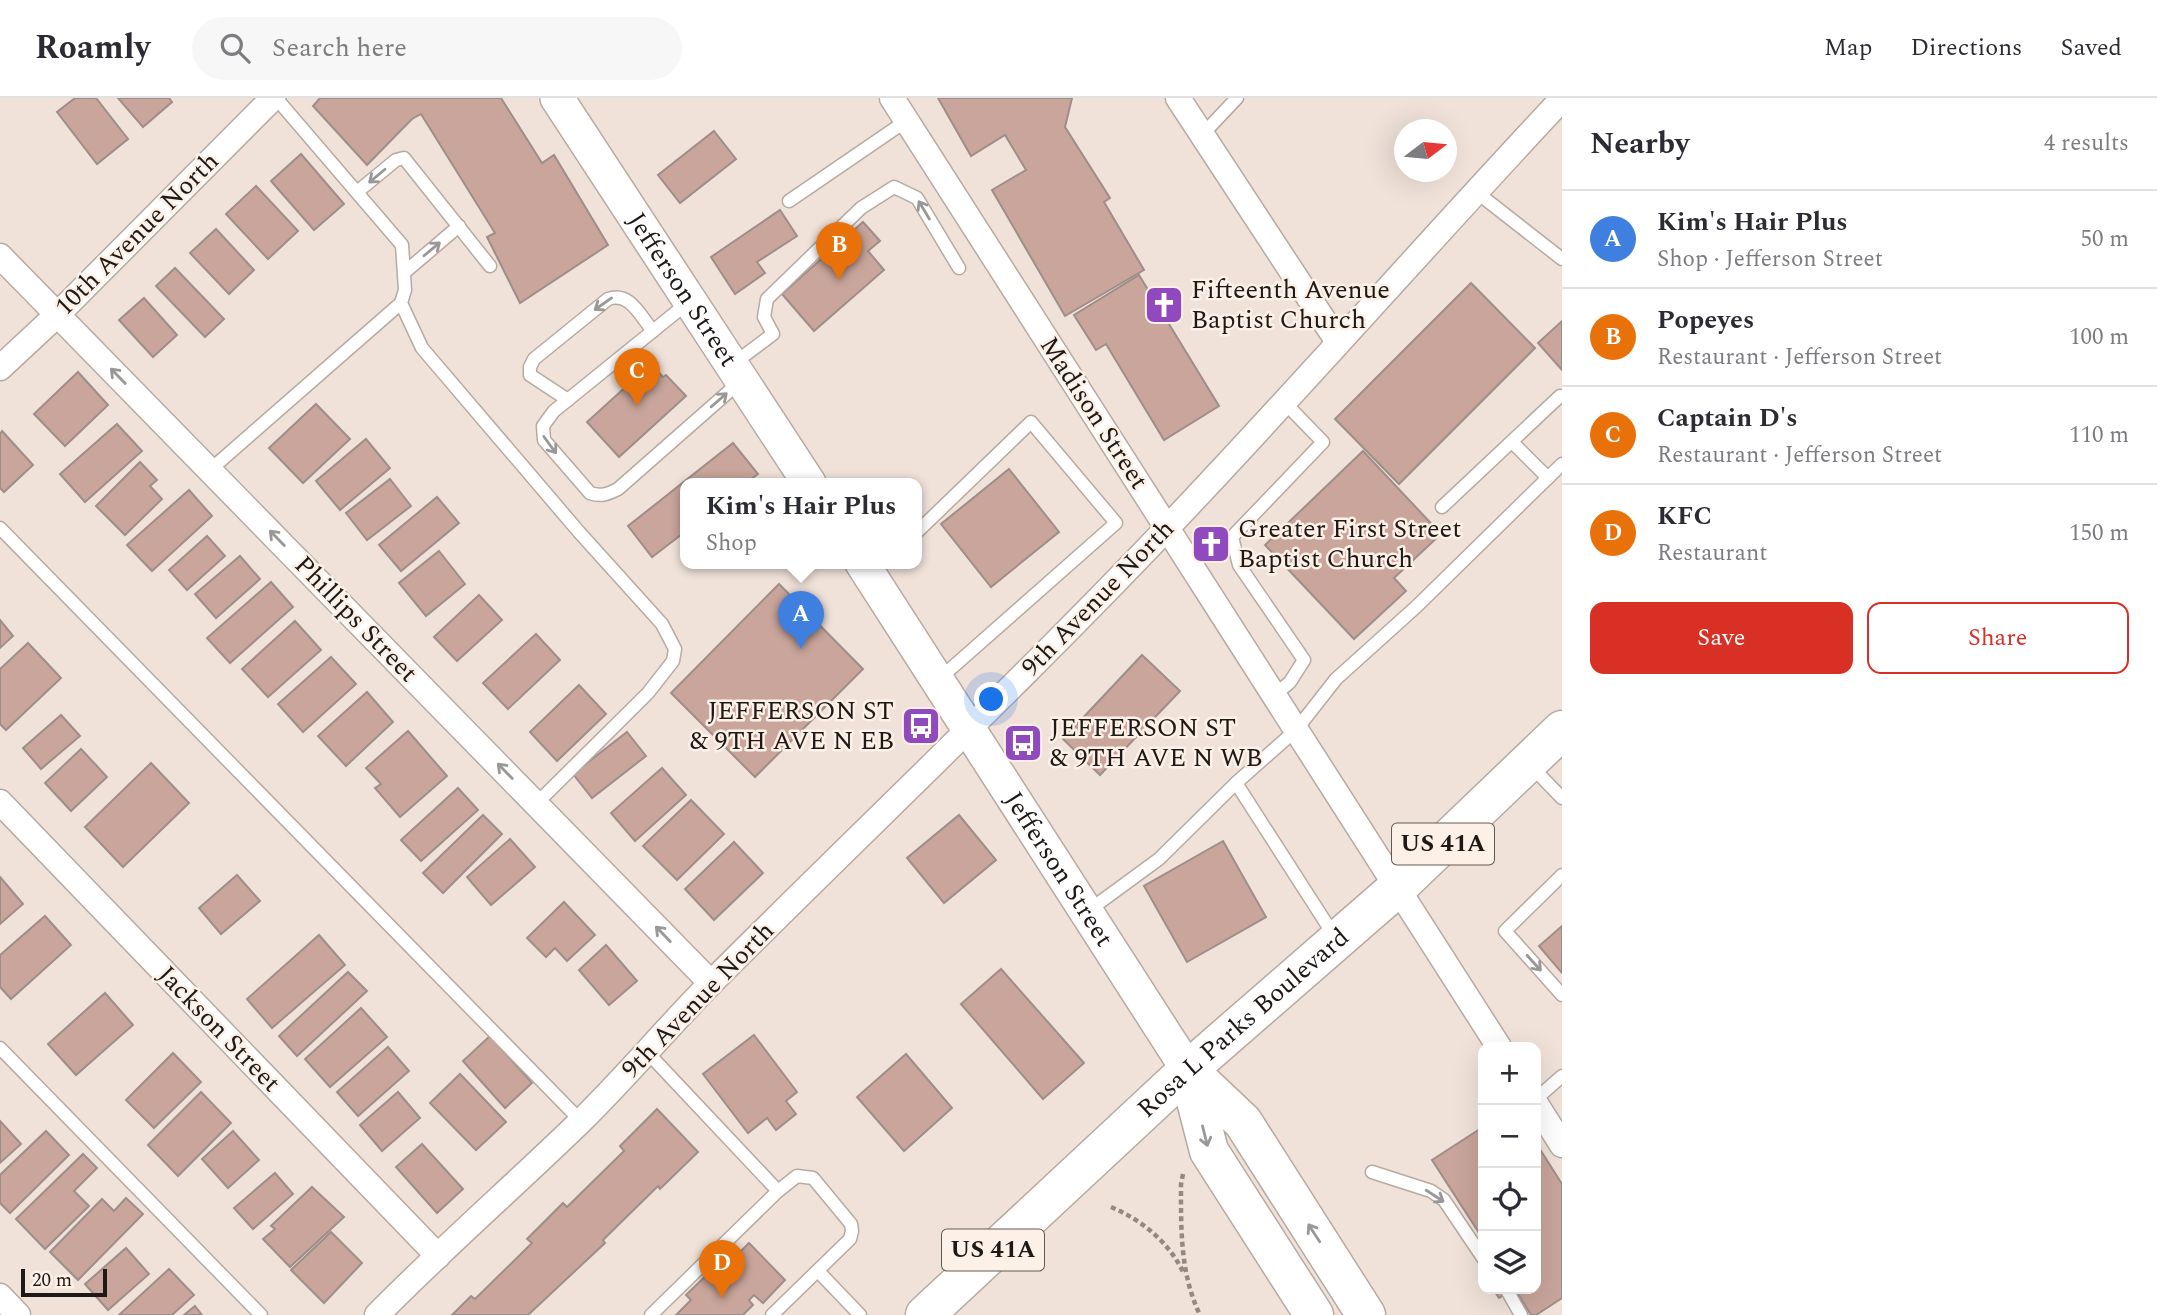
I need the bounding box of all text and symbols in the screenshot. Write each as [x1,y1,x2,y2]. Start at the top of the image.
search box [192,17,682,80]
text: Roamly [35,23,150,73]
text: Search here [272,28,407,68]
icon: search [216,29,254,67]
text: Map [1824,30,1872,66]
text: Directions [1910,30,2022,66]
text: Saved [2060,30,2122,66]
north arrow [1394,119,1457,182]
text: Nearby [1590,121,1689,167]
text: 4 results [2044,126,2129,161]
street label: 10th Avenue North [46,143,228,325]
one-way arrow [368,168,386,184]
one-way arrow [916,200,930,220]
text: Kim's Hair Plus [1657,202,1848,242]
street label: Jefferson Street [617,204,748,375]
pin: B [816,222,862,280]
text: A [1604,222,1622,257]
text: 50 m [2080,222,2129,257]
one-way arrow [422,241,440,257]
text: Shop · Jefferson Street [1657,242,1883,277]
place label: Fifteenth Avenue Baptist Church [1191,270,1390,340]
church icon: Fifteenth Avenue Baptist Church [1143,284,1185,326]
one-way arrow [594,297,613,311]
text: Popeyes [1657,300,1754,340]
text: B [1605,320,1621,355]
text: 100 m [2069,320,2129,355]
street label: Madison Street [1029,329,1159,497]
text: Restaurant · Jefferson Street [1657,340,1942,375]
pin: C [614,348,660,406]
one-way arrow [110,368,127,385]
one-way arrow [710,392,728,408]
text: Captain D's [1657,398,1798,438]
text: C [1605,418,1621,453]
text: 110 m [2069,418,2129,453]
one-way arrow [543,435,557,454]
text: Restaurant · Jefferson Street [1657,438,1942,473]
popup [680,478,922,569]
text: Kim's Hair Plus [706,486,896,526]
text: KFC [1657,496,1712,536]
place label: Greater First Street Baptist Church [1238,509,1461,579]
street label: 9th Avenue North [1012,510,1184,686]
text: D [1604,516,1622,551]
text: 150 m [2069,516,2129,551]
church icon: Greater First Street Baptist Church [1190,523,1232,565]
text: Shop [706,526,757,561]
one-way arrow [269,530,286,547]
text: Restaurant [1657,536,1767,571]
street label: Phillips Street [285,546,427,692]
pin: A [778,591,824,649]
button: Save [1590,602,1853,674]
button: Share [1867,602,2129,674]
your location [974,682,1008,716]
place label: JEFFERSON ST & 9TH AVE N EB [690,691,894,761]
bus stop icon: JEFFERSON ST & 9TH AVE N EB [900,705,942,747]
place label: JEFFERSON ST & 9TH AVE N WB [1050,708,1263,778]
bus stop icon: JEFFERSON ST & 9TH AVE N WB [1002,722,1044,764]
one-way arrow [496,763,513,780]
street label: Jefferson Street [994,783,1124,955]
road number: US 41A [1392,824,1494,864]
street label: 9th Avenue North [612,912,784,1088]
street label: Rosa L Parks Boulevard [1128,918,1358,1128]
one-way arrow [655,926,672,943]
one-way arrow [1525,953,1541,971]
street label: Jackson Street [148,956,290,1102]
map controls [1478,1042,1541,1294]
button: + [1478,1042,1541,1105]
button: − [1478,1105,1541,1168]
one-way arrow [1199,1124,1212,1147]
button: locate [1478,1168,1541,1231]
one-way arrow [1425,1188,1444,1203]
one-way arrow [1306,1223,1320,1243]
road number: US 41A [942,1230,1044,1270]
button: layers [1478,1231,1541,1294]
pin: D [699,1240,745,1298]
scale bar [21,1266,107,1298]
text: 20 m [32,1266,72,1295]

